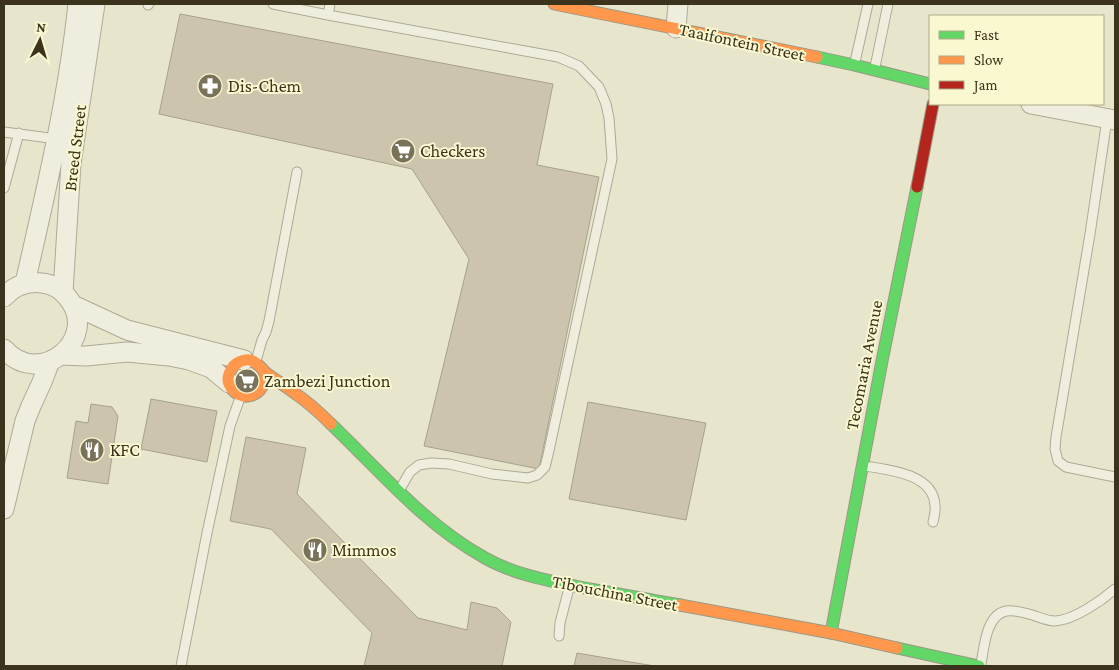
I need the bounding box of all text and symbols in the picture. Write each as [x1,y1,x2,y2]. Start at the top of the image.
north arrow [15,15,65,65]
legend [929,15,1104,105]
text: N [36,19,47,35]
street label: Taaifontein Street [677,19,808,65]
text: Fast [974,27,1000,43]
text: Slow [974,52,1004,68]
pharmacy icon: Dis-Chem [197,73,223,99]
place label: Dis-Chem [228,76,302,96]
text: Jam [972,77,997,94]
street label: Breed Street [60,103,90,192]
supermarket icon: Checkers [390,138,416,164]
place label: Checkers [420,141,485,161]
street label: Tecomaria Avenue [842,298,886,432]
supermarket icon: Zambezi Junction [234,368,260,394]
place label: Zambezi Junction [264,371,391,391]
restaurant icon: KFC [79,437,105,463]
place label: KFC [110,440,140,460]
restaurant icon: Mimmos [302,537,328,563]
place label: Mimmos [332,540,397,560]
street label: Tibouchina Street [550,571,681,615]

